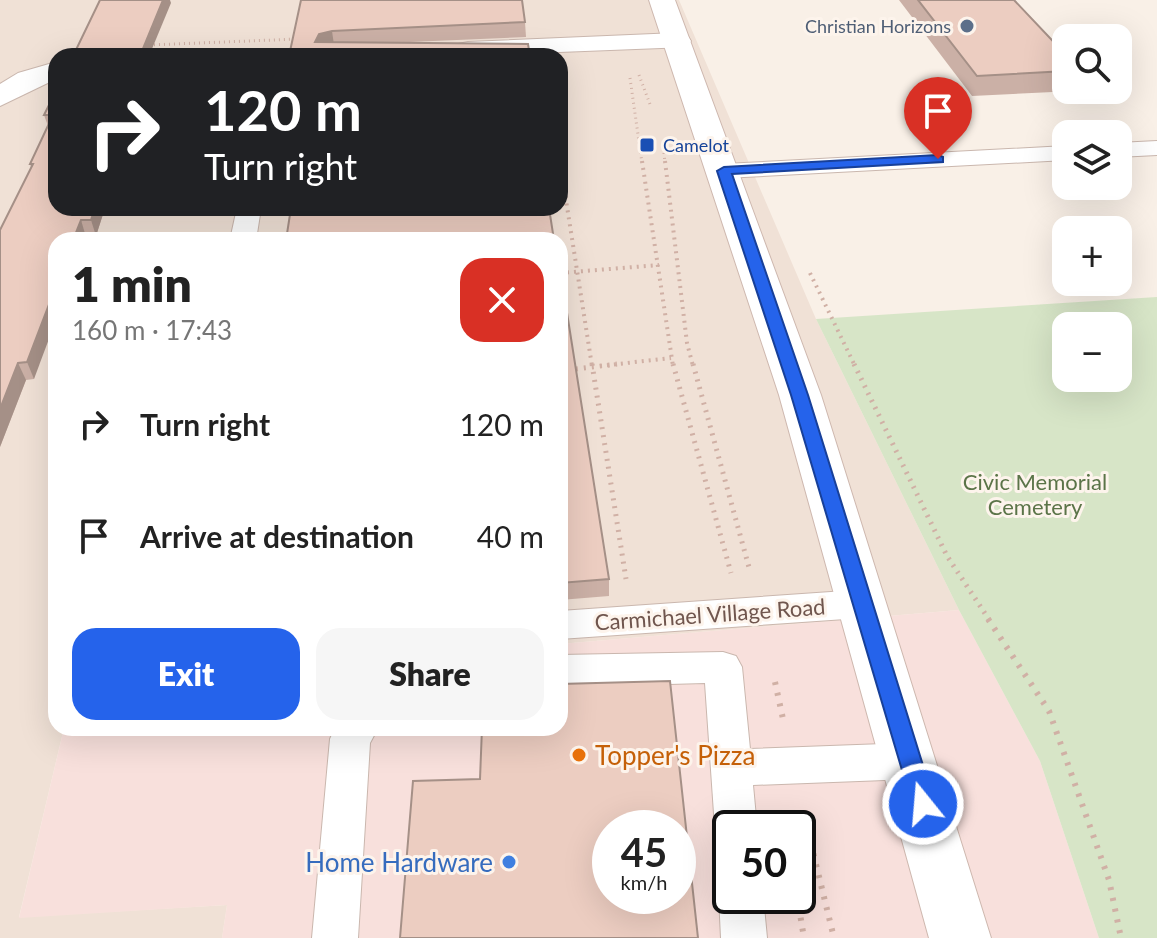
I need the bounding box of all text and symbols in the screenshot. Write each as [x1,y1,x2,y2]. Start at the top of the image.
place label: Christian Horizons [805,15,951,37]
marker: Christian Horizons [958,17,976,35]
map controls [1052,24,1132,392]
button: search [1052,24,1132,104]
text: 120 m [204,76,362,143]
pin [904,77,972,159]
icon: right [72,80,176,184]
icon: arrive [916,89,960,133]
button: layers [1052,120,1132,200]
place label: Camelot [663,134,730,156]
marker: Camelot [638,136,656,154]
text: Turn right [204,144,357,188]
button: + [1052,216,1132,296]
text: 1 min [72,255,192,312]
button: close [460,258,544,342]
button: − [1052,312,1132,392]
text: 160 m · 17:43 [72,314,232,346]
icon: right [72,402,116,446]
text: Turn right [140,406,270,442]
text: 120 m [459,406,544,442]
park label: Civic Memorial Cemetery [963,468,1107,520]
icon: arrive [72,514,116,558]
text: Arrive at destination [140,518,414,554]
text: 40 m [477,518,544,554]
street label: Carmichael Village Road [594,592,826,636]
button: Exit [72,628,300,720]
button: Share [316,628,544,720]
place label: Topper's Pizza [595,739,755,771]
marker: Topper's Pizza [570,746,588,764]
position arrow [881,762,965,846]
speed limit sign: 50 [712,810,816,914]
text: 45 [621,828,667,876]
place label: Home Hardware [305,846,493,878]
marker: Home Hardware [500,853,518,871]
text: km/h [621,870,667,894]

